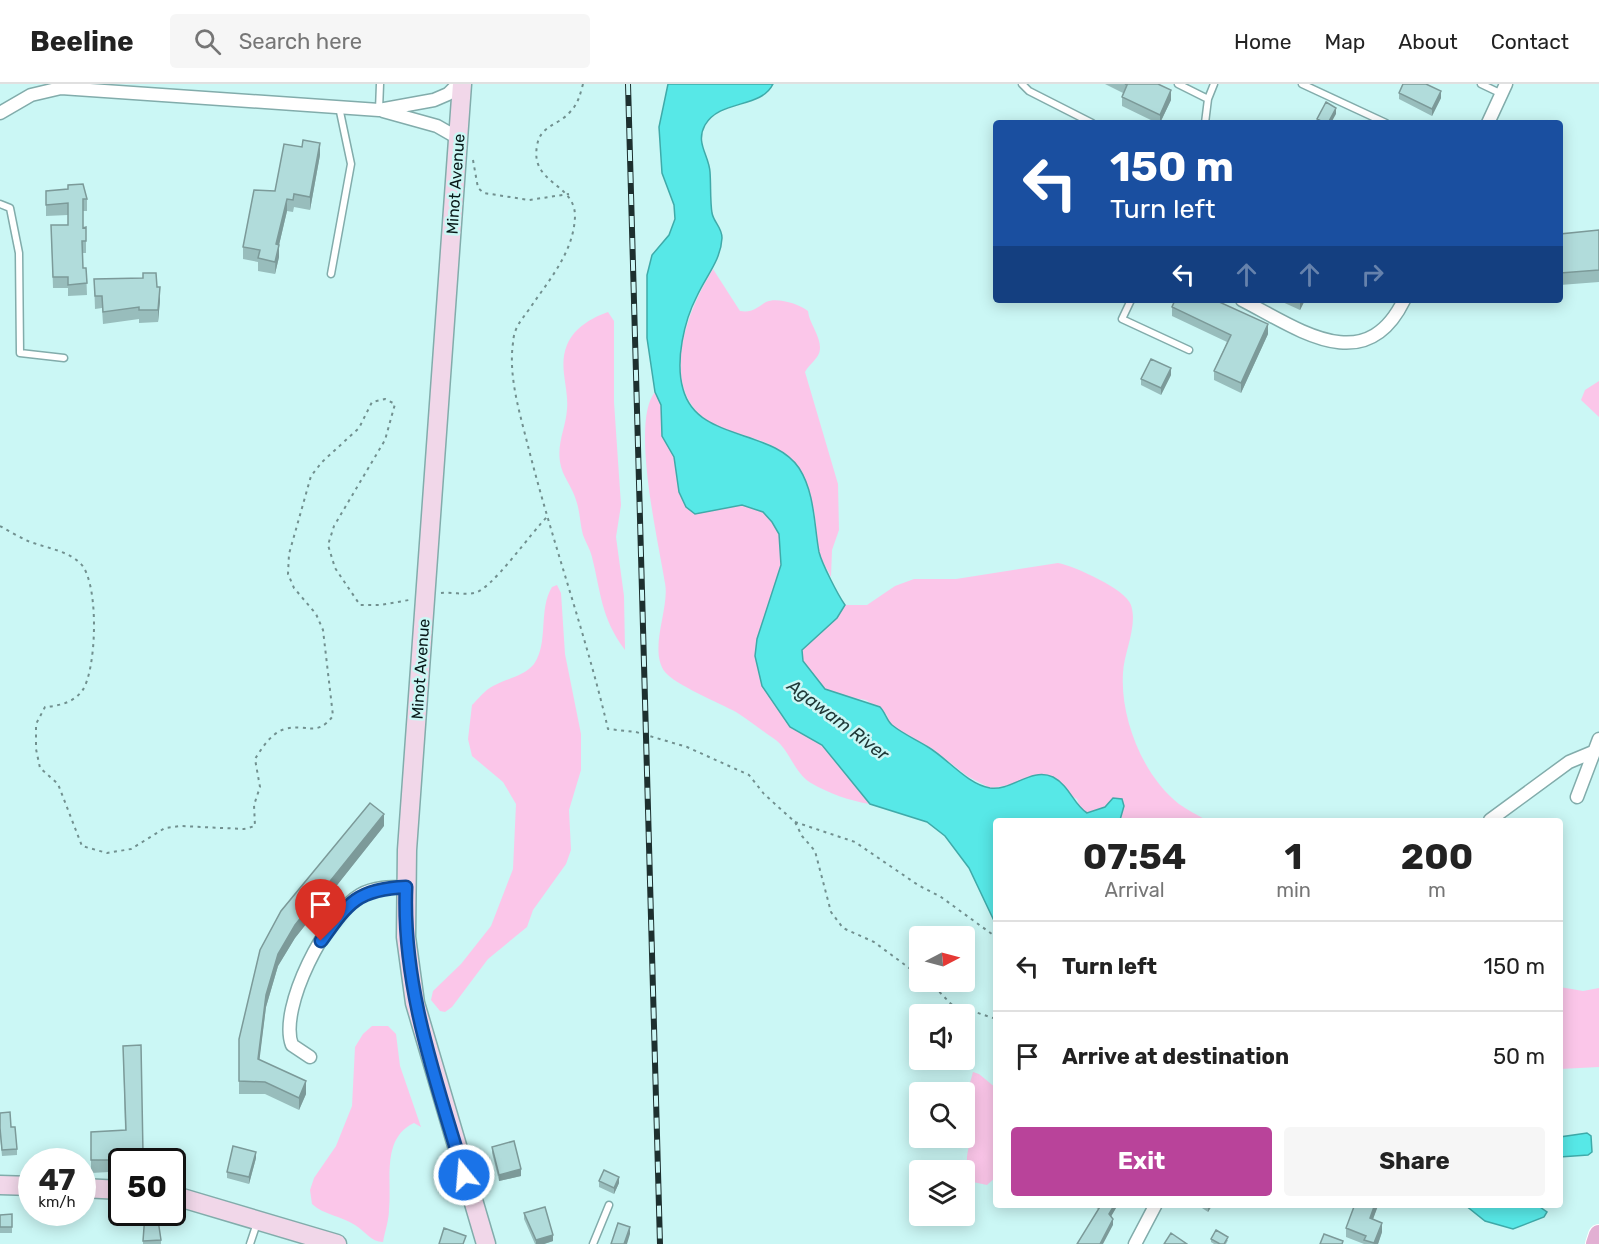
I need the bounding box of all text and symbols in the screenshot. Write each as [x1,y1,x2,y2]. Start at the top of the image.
search box [170,14,590,68]
text: Beeline [30,25,134,58]
icon: search [191,25,224,58]
text: Search here [239,28,362,55]
text: Home [1234,29,1291,54]
text: Map [1324,29,1365,54]
text: About [1398,29,1458,54]
text: Contact [1491,29,1569,54]
street label: Minot Avenue [442,133,469,235]
text: 150 m [1110,142,1234,192]
icon: left [1011,144,1089,222]
text: Turn left [1110,193,1215,225]
icon: left [1167,258,1200,291]
icon: ahead [1230,258,1263,291]
icon: ahead [1293,258,1326,291]
icon: right [1356,258,1389,291]
street label: Minot Avenue [407,618,434,720]
water label: Agawam River [782,674,894,766]
text: 07:54 [1083,835,1186,878]
text: 1 [1285,835,1302,878]
text: 200 [1401,835,1473,878]
text: Arrival [1105,878,1165,902]
text: min [1276,878,1311,902]
text: m [1428,878,1446,902]
pin [295,879,346,941]
icon: arrive [304,888,337,921]
north arrow [909,926,975,992]
map controls [909,926,975,1226]
icon: left [1011,950,1044,983]
text: Turn left [1062,953,1157,980]
text: 150 m [1484,953,1545,980]
button: sound [909,1004,975,1070]
icon: arrive [1011,1040,1044,1073]
text: Arrive at destination [1062,1043,1289,1070]
text: 50 m [1493,1043,1545,1070]
button: search [909,1082,975,1148]
button: Exit [1011,1127,1272,1196]
button: Share [1284,1127,1545,1196]
position arrow [432,1143,496,1207]
speed limit sign: 50 [108,1148,186,1226]
button: layers [909,1160,975,1226]
text: 47 [39,1162,75,1198]
text: km/h [38,1193,76,1211]

